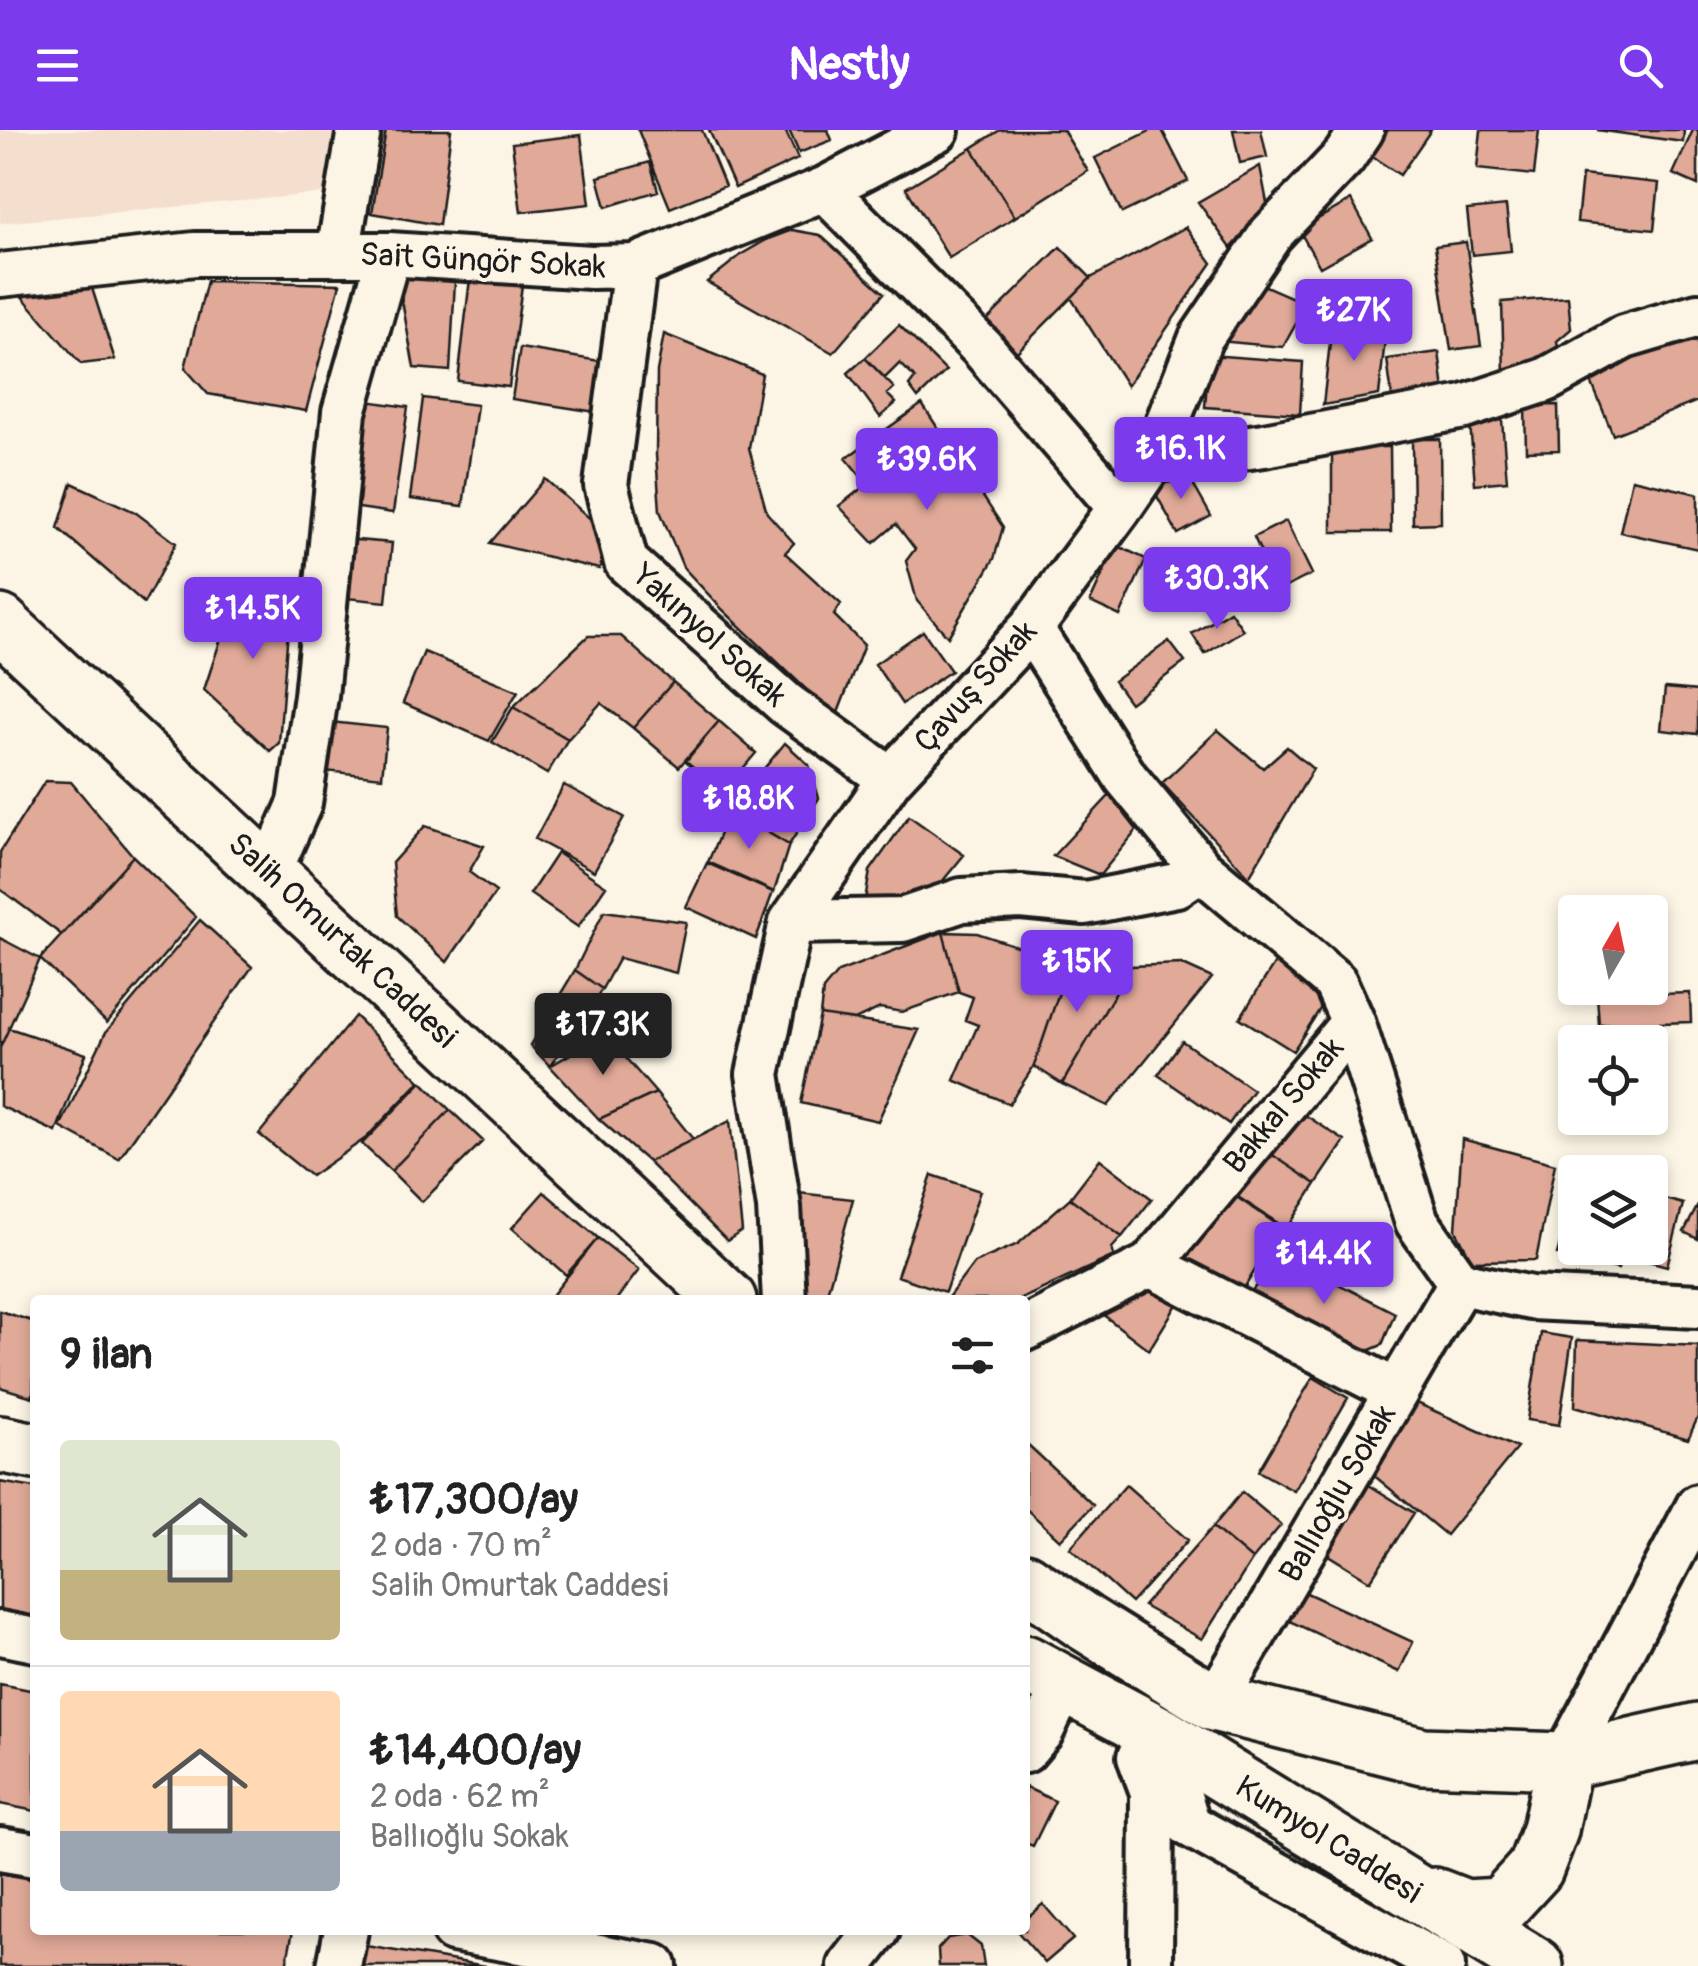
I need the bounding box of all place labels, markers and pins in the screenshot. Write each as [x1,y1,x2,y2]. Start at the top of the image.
pin: ₺27K [1295,279,1413,364]
pin: ₺16.1K [1100,417,1262,502]
pin: ₺39.6K [846,428,1008,513]
pin: ₺30.3K [1136,547,1298,632]
pin: ₺14.5K [172,577,334,662]
pin: ₺18.8K [668,767,830,852]
pin: ₺15K [1018,930,1136,1015]
pin: ₺17.3K [522,993,684,1078]
pin: ₺14.4K [1243,1222,1405,1307]

